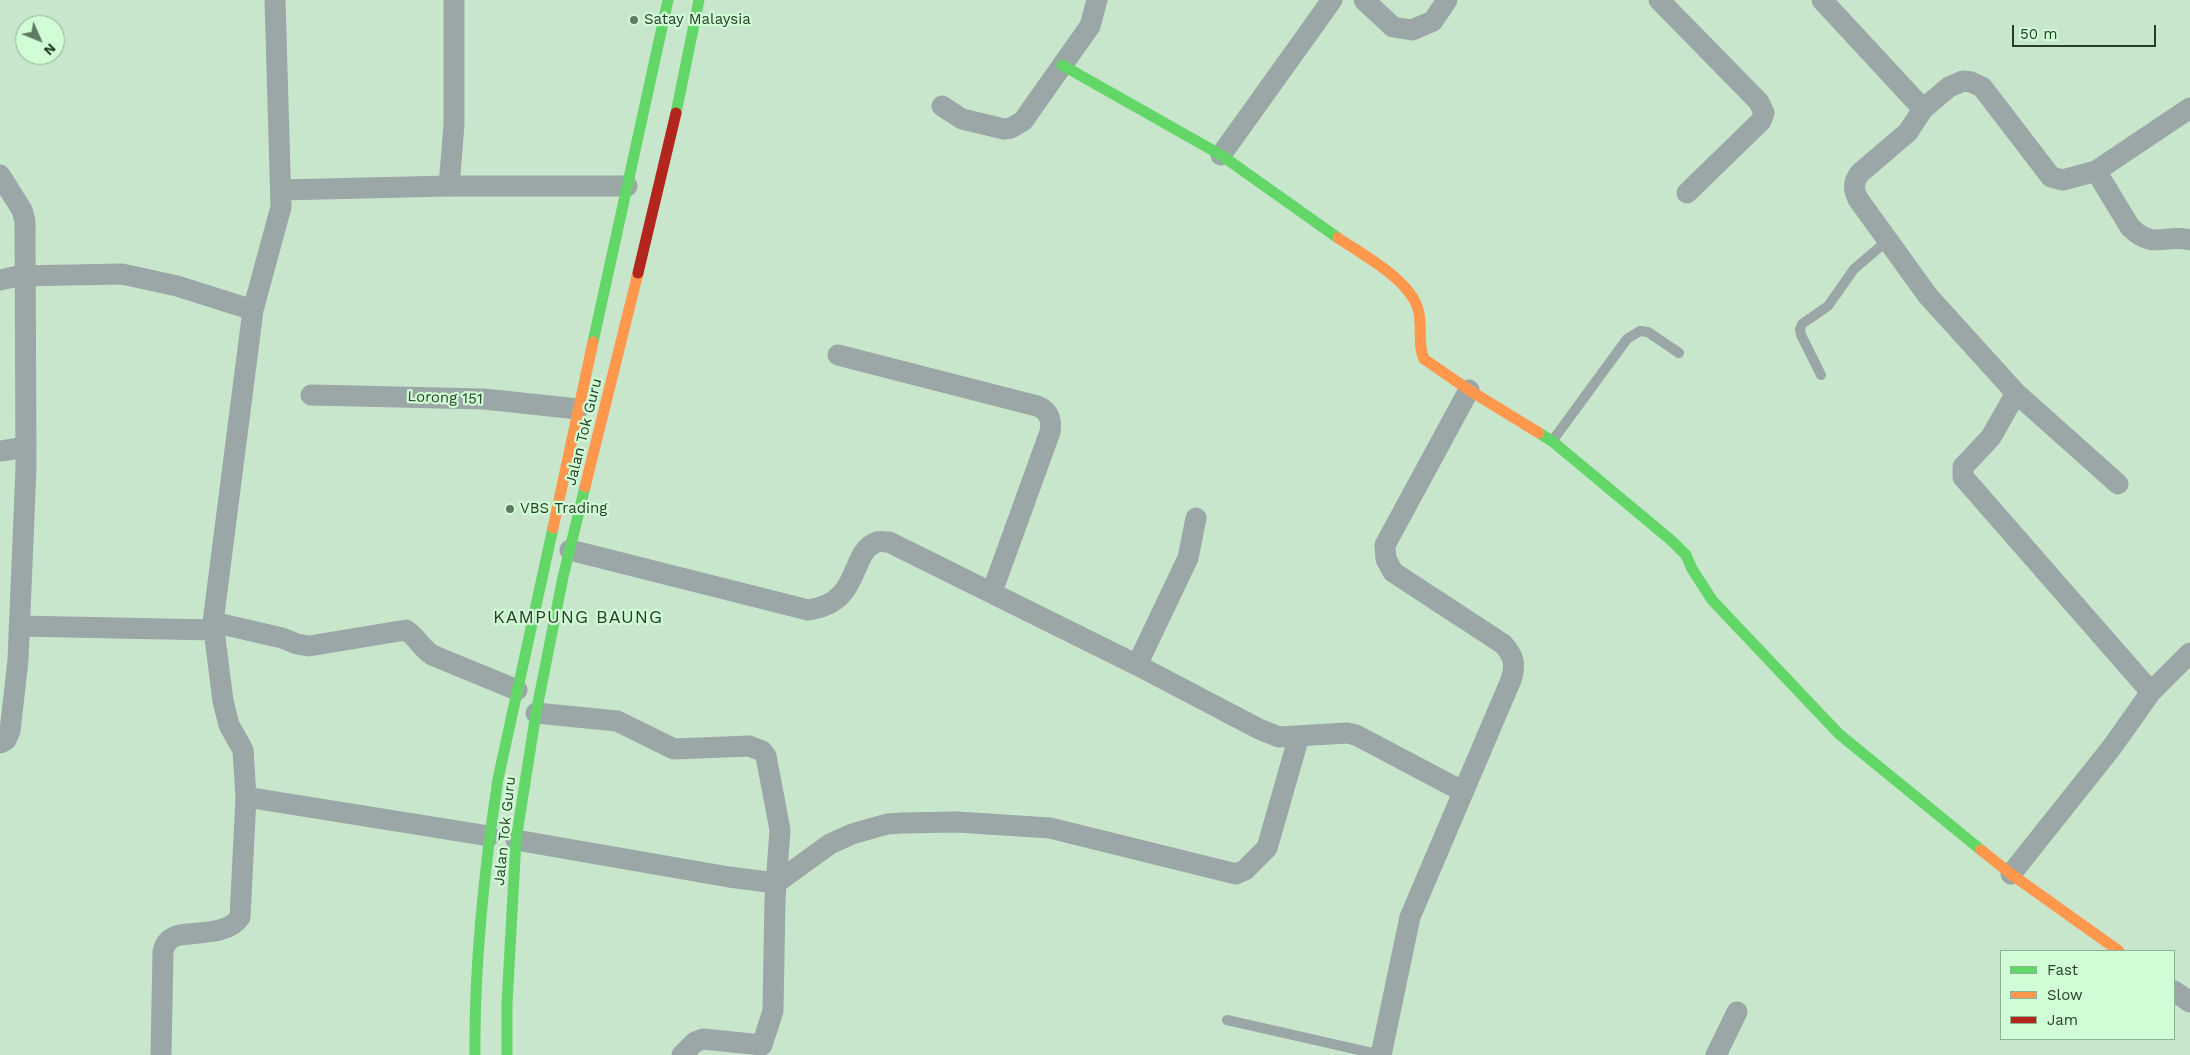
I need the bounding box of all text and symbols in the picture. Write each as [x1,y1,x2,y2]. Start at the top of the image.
place label: Satay Malaysia [644,11,751,29]
marker: Satay Malaysia [628,14,640,26]
north arrow [15,15,65,65]
scale bar [2015,15,2159,47]
text: 50 m [2020,25,2057,43]
text: N [41,40,59,59]
street label: Jalan Tok Guru [562,377,606,487]
street label: Lorong 151 [407,388,483,408]
place label: VBS Trading [520,500,607,518]
marker: VBS Trading [504,503,516,515]
district label: KAMPUNG BAUNG [491,607,665,629]
street label: Jalan Tok Guru [490,776,520,886]
legend [2000,950,2175,1040]
text: Fast [2047,961,2078,979]
text: Slow [2047,986,2083,1004]
text: Jam [2047,1011,2078,1029]

